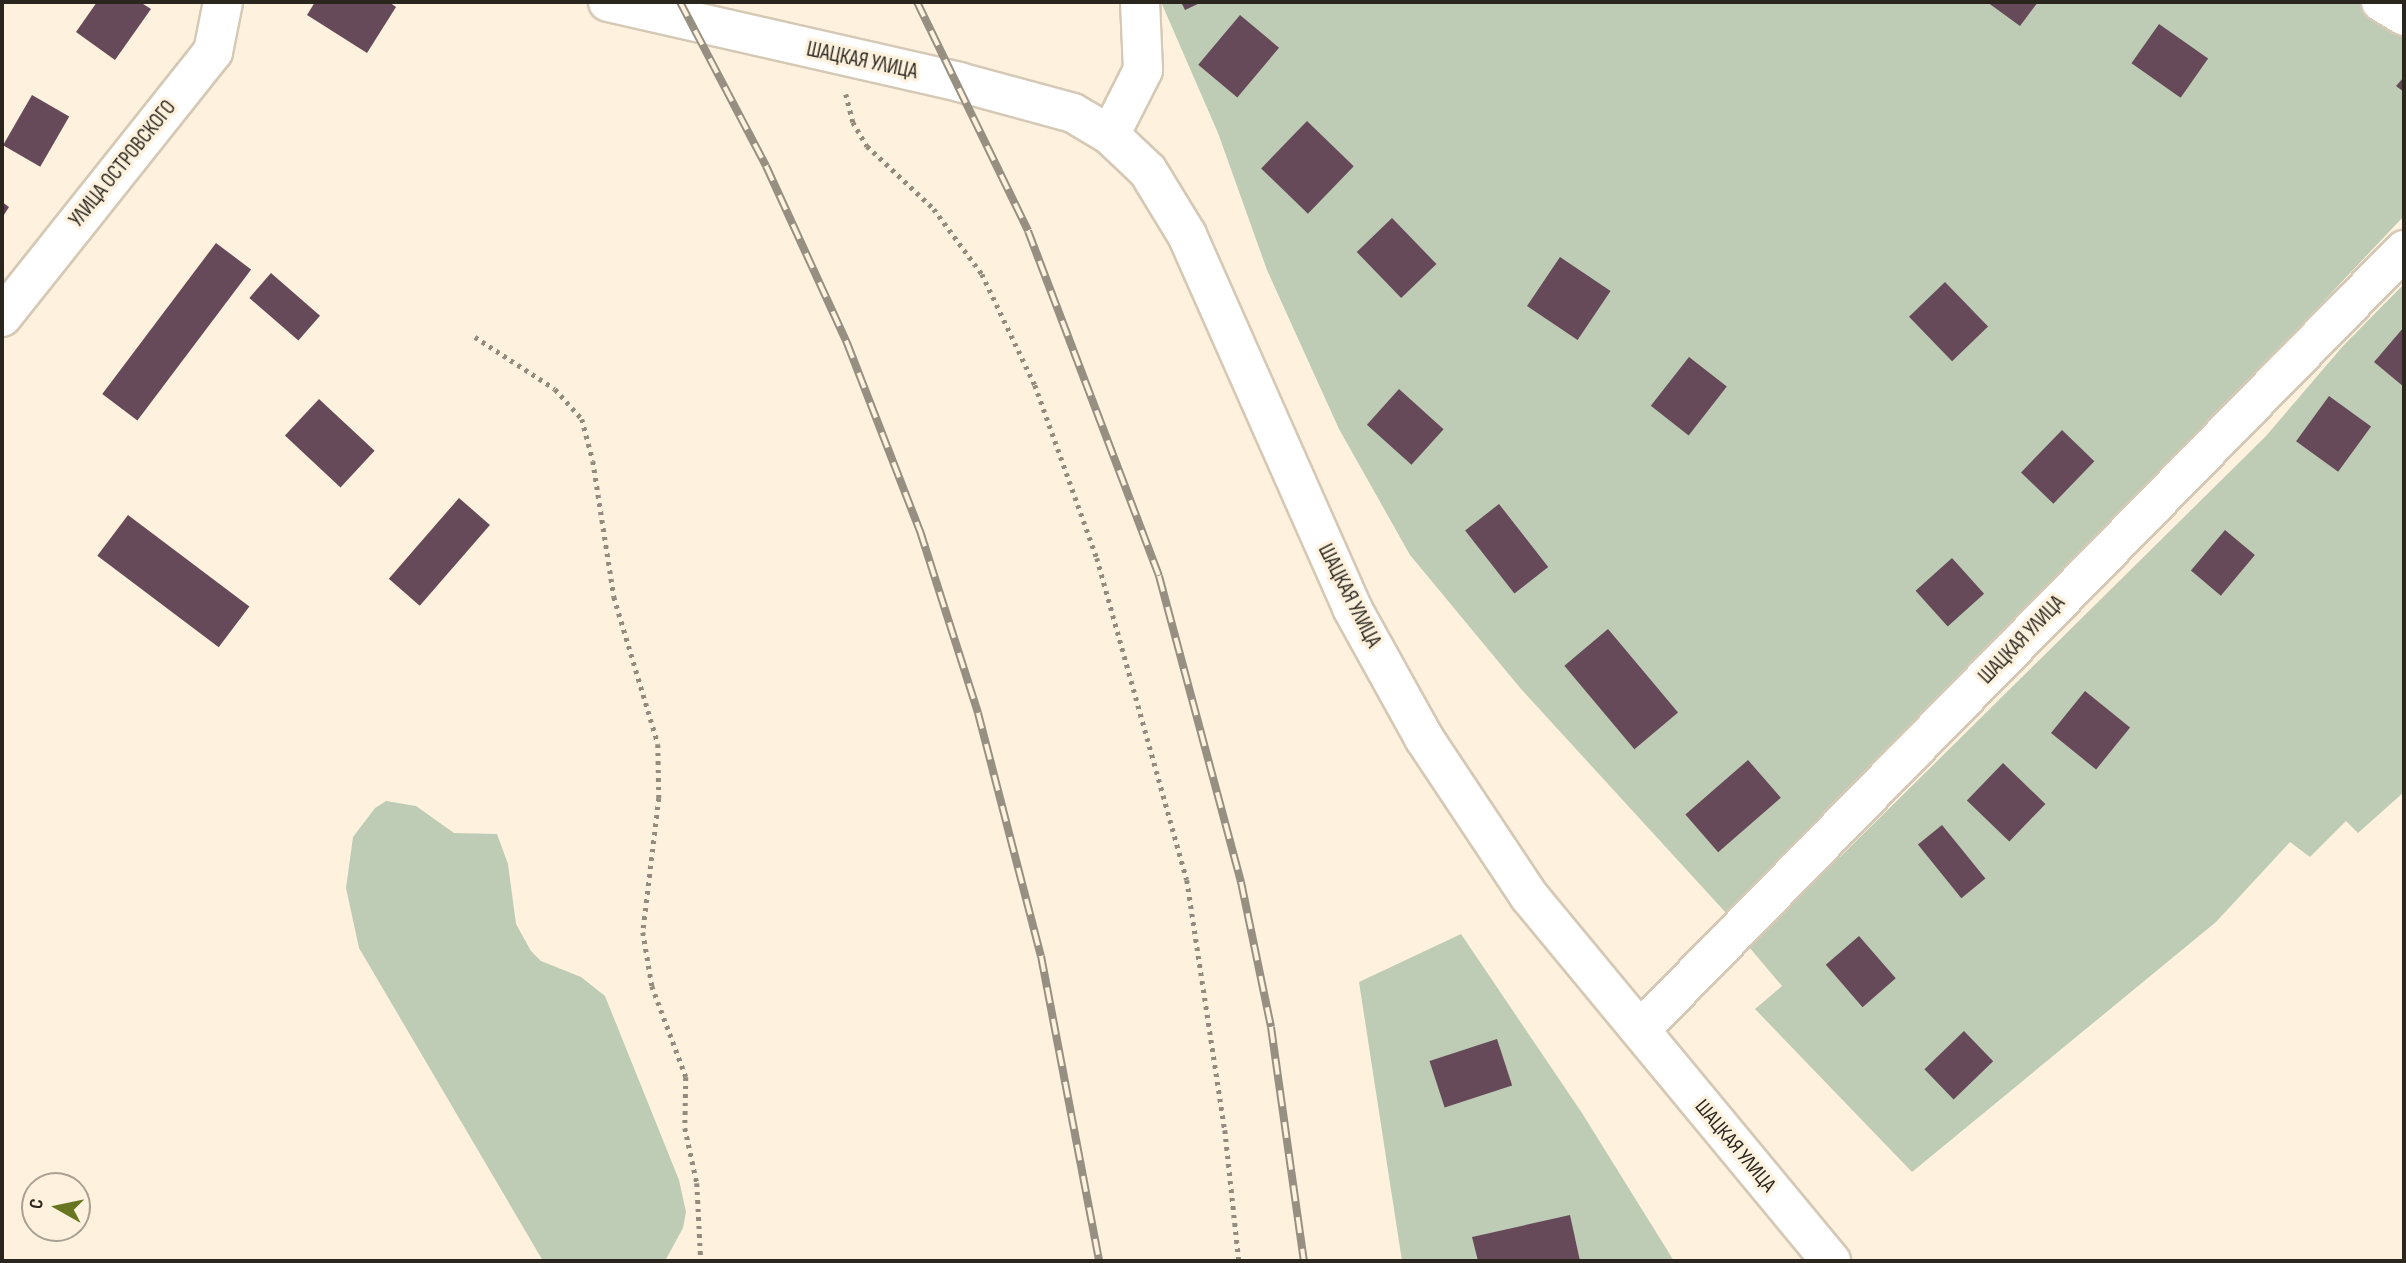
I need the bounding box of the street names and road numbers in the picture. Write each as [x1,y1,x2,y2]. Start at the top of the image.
street label: ШАЦКАЯ УЛИЦА [804,37,920,85]
street label: УЛИЦА ОСТРОВСКОГО [64,96,182,232]
street label: ШАЦКАЯ УЛИЦА [1312,540,1386,652]
street label: ШАЦКАЯ УЛИЦА [1974,591,2070,689]
street label: ШАЦКАЯ УЛИЦА [1689,1095,1781,1197]

